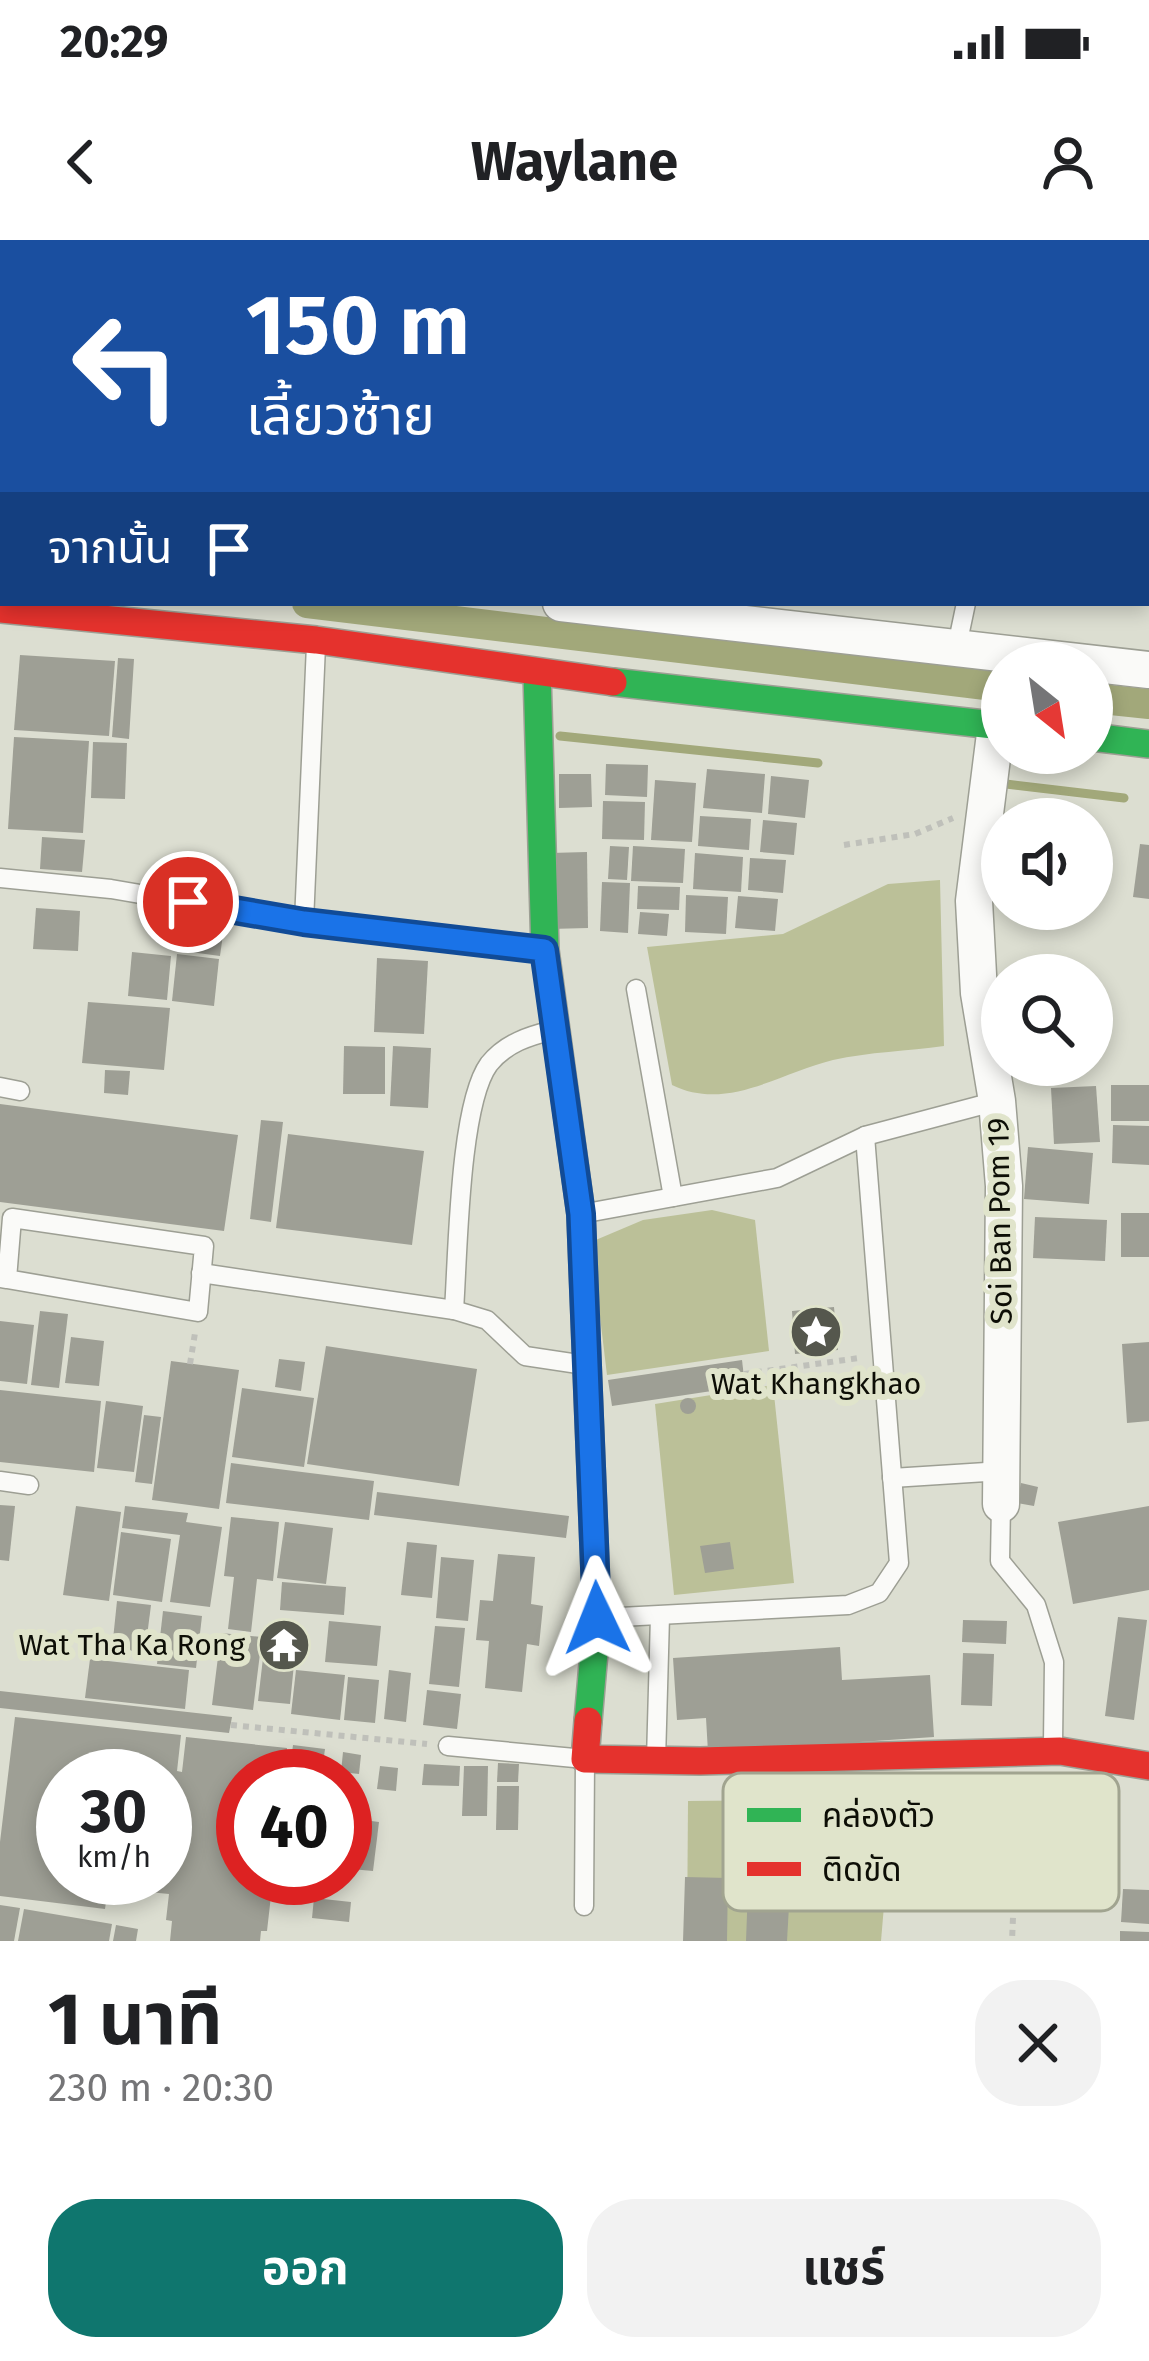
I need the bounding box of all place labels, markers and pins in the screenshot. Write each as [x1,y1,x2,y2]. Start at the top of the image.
pin [137,851,239,953]
place icon: Wat Khangkhao [788,1304,844,1360]
place label: Wat Khangkhao [711,1366,921,1402]
temple icon: Wat Tha Ka Rong [256,1617,312,1673]
place label: Wat Tha Ka Rong [19,1627,245,1663]

